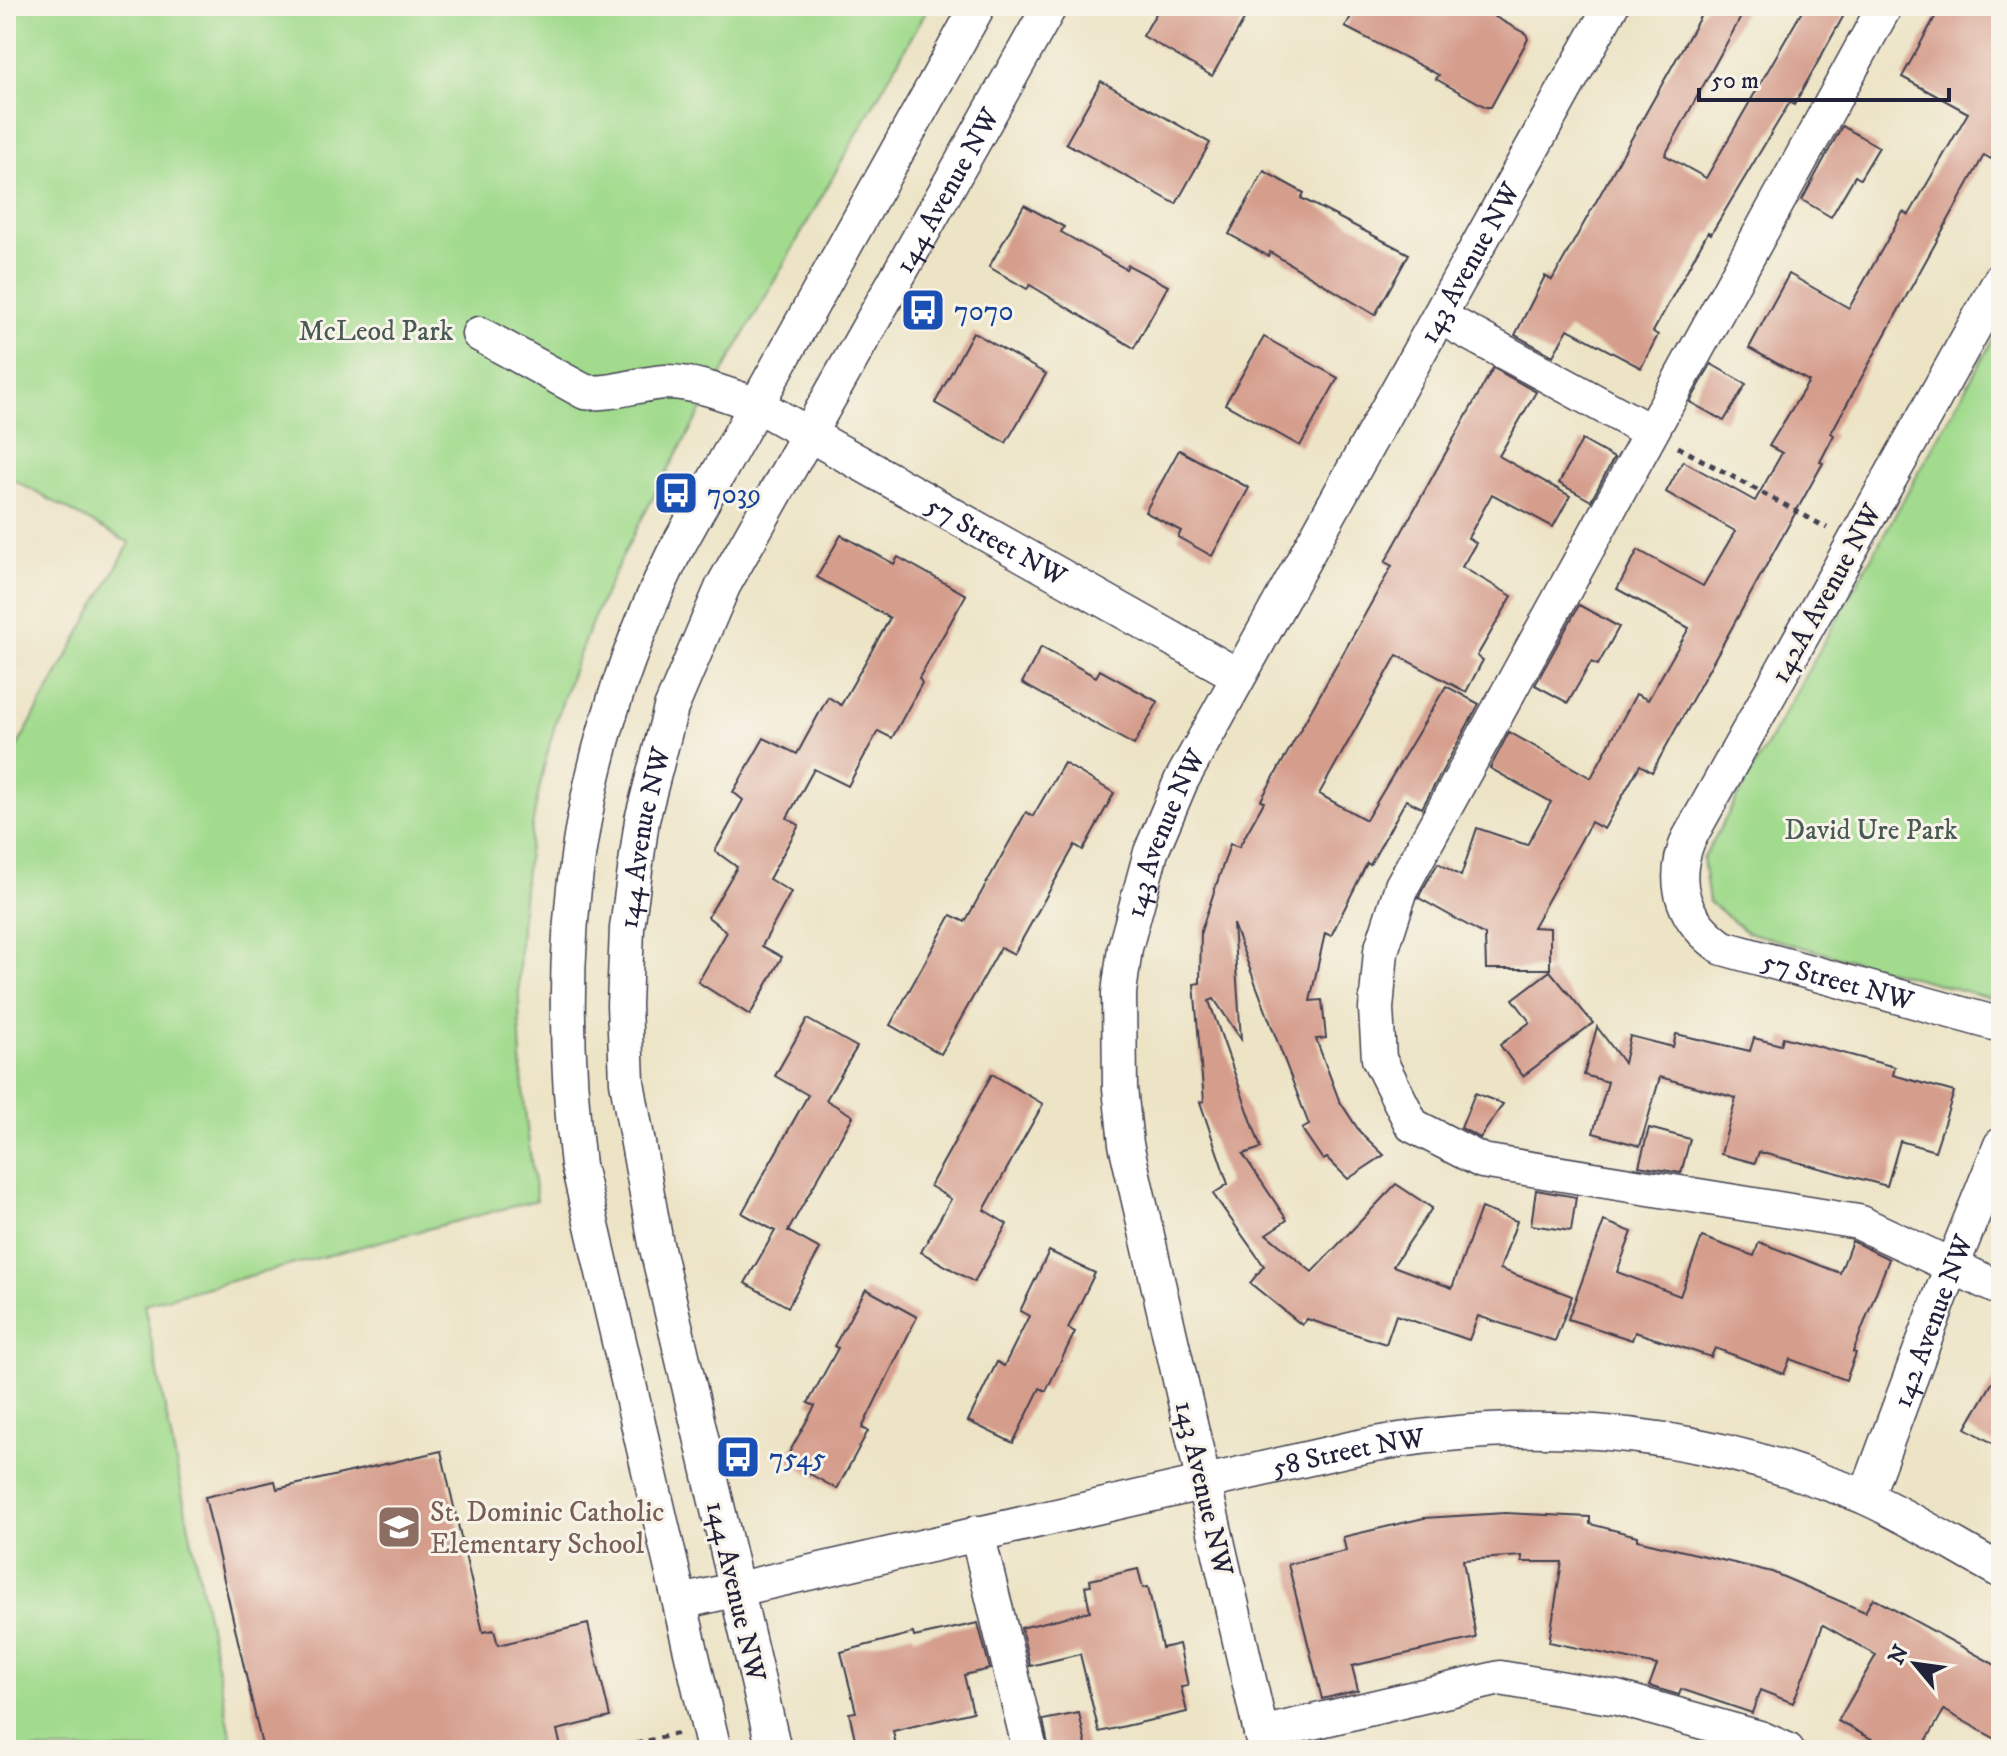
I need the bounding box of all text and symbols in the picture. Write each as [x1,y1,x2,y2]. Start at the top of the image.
scale bar [1699,52,1949,102]
text: 50 m [1711,66,1759,96]
street label: 144 Avenue NW [887,102,1008,280]
street label: 143 Avenue NW [1411,176,1529,350]
bus stop icon: 7070 [899,286,947,334]
place label: 7070 [954,294,1014,329]
park label: McLeod Park [299,314,454,349]
bus stop icon: 7039 [652,469,700,517]
place label: 7039 [707,477,761,512]
street label: 57 Street NW [920,488,1073,595]
street label: 142A Avenue NW [1763,498,1890,689]
street label: 144 Avenue NW [611,743,679,931]
street label: 143 Avenue NW [1118,743,1214,922]
park label: David Ure Park [1784,813,1958,848]
street label: 57 Street NW [1758,944,1918,1019]
street label: 142 Avenue NW [1885,1230,1982,1413]
street label: 143 Avenue NW [1166,1398,1241,1579]
street label: 58 Street NW [1269,1421,1427,1485]
bus stop icon: 7545 [714,1433,762,1481]
place label: 7545 [769,1441,826,1476]
place label: St. Dominic Catholic Elementary School [430,1495,664,1562]
street label: 144 Avenue NW [698,1498,773,1685]
school or university icon: St. Dominic Catholic Elementary School [375,1503,423,1551]
north arrow [1875,1624,1955,1704]
text: N [1883,1641,1915,1669]

